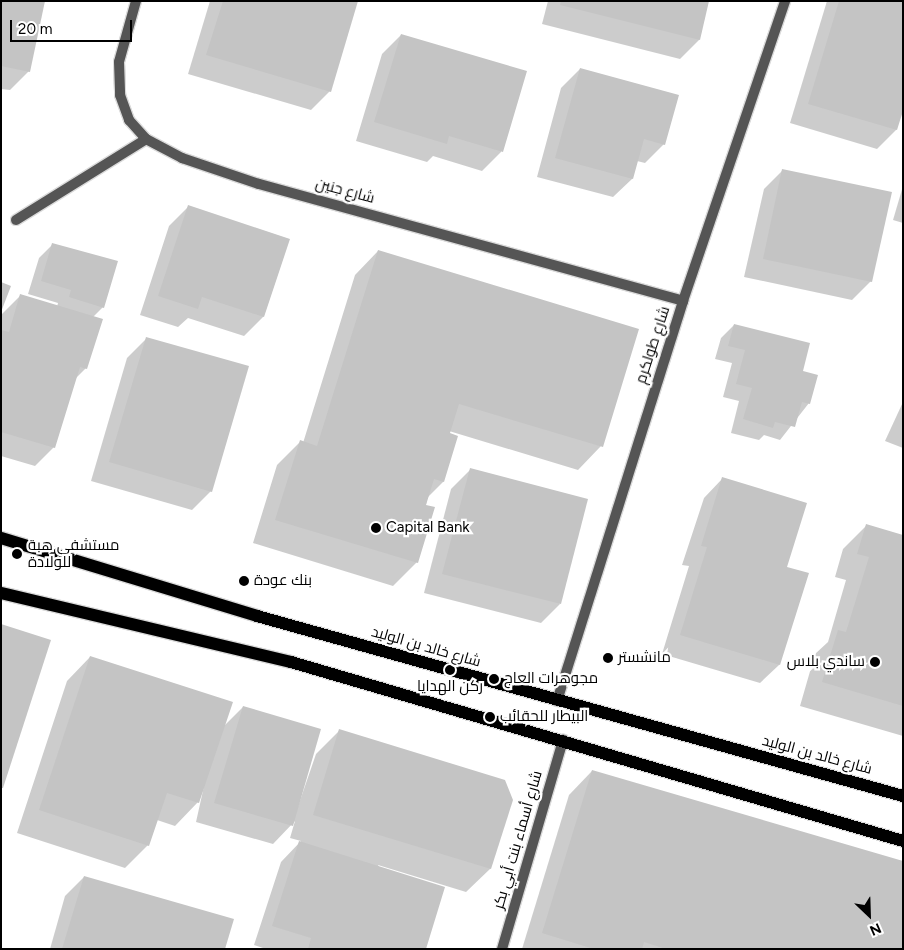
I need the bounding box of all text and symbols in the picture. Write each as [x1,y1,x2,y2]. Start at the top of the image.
scale bar [12,10,135,42]
text: 20 m [18,20,52,38]
street label: شارع جنين [314,174,376,208]
street label: شارع طولكرم [632,304,674,386]
place label: Capital Bank [386,519,470,537]
marker: Capital Bank [370,522,382,534]
place label: مستشفى هبة للولادة [28,536,119,571]
marker: مستشفى هبة للولادة [10,547,24,561]
place label: بنك عودة [254,572,312,590]
marker: بنك عودة [238,575,250,587]
street label: شارع خالد بن الوليد [369,623,483,671]
place label: مانشستر [618,649,671,667]
marker: مانشستر [602,652,614,664]
place label: ساندي بلاس [787,653,865,671]
marker: ساندي بلاس [869,656,881,668]
marker: ركن الهدايا [444,664,456,676]
place label: مجوهرات العاج [504,670,598,688]
marker: مجوهرات العاج [488,673,500,685]
place label: ركن الهدايا [417,678,483,696]
place label: البيطار للحقائب [500,708,588,726]
marker: البيطار للحقائب [484,711,496,723]
street label: شارع خالد بن الوليد [760,732,874,778]
street label: شارع أسماء بنت أبي بكر [490,769,546,911]
north arrow [844,890,894,940]
text: N [867,919,884,939]

